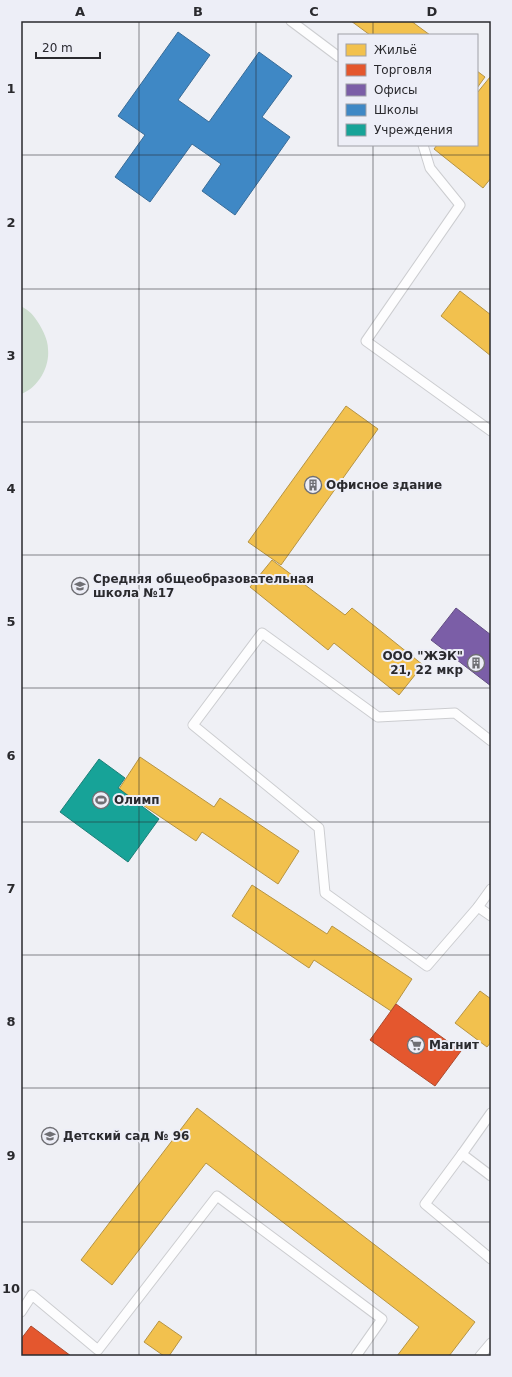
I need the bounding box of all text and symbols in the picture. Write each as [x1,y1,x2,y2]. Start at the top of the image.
text: A [75,4,85,19]
text: B [193,4,203,19]
text: C [309,4,319,19]
text: D [427,4,438,19]
scale bar [36,34,100,60]
legend [338,34,478,146]
text: 20 m [42,41,73,55]
text: Жильё [374,43,417,57]
text: Торговля [373,63,432,77]
text: 1 [6,81,16,96]
text: Офисы [374,83,418,97]
text: Школы [374,103,419,117]
text: Учреждения [374,123,453,137]
text: 2 [6,215,16,230]
text: 3 [6,348,16,363]
building icon: Офисное здание [303,475,323,495]
place label: Офисное здание [326,478,442,492]
text: 4 [6,481,16,496]
place label: Средняя общеобразовательная школа №17 [93,572,314,600]
school or university icon: Средняя общеобразовательная школа №17 [70,576,90,596]
text: 5 [6,614,16,629]
place label: ООО "ЖЭК" 21, 22 мкр [382,649,463,677]
building icon: ООО "ЖЭК" 21, 22 мкр [466,653,486,673]
text: 6 [6,748,16,763]
sports icon: Олимп [91,790,111,810]
place label: Олимп [114,793,160,807]
text: 7 [6,881,16,896]
text: 8 [6,1014,16,1029]
supermarket icon: Магнит [406,1035,426,1055]
place label: Магнит [429,1038,479,1052]
school or university icon: Детский сад № 96 [40,1126,60,1146]
place label: Детский сад № 96 [63,1129,189,1143]
text: 9 [6,1148,16,1163]
text: 10 [2,1281,20,1296]

